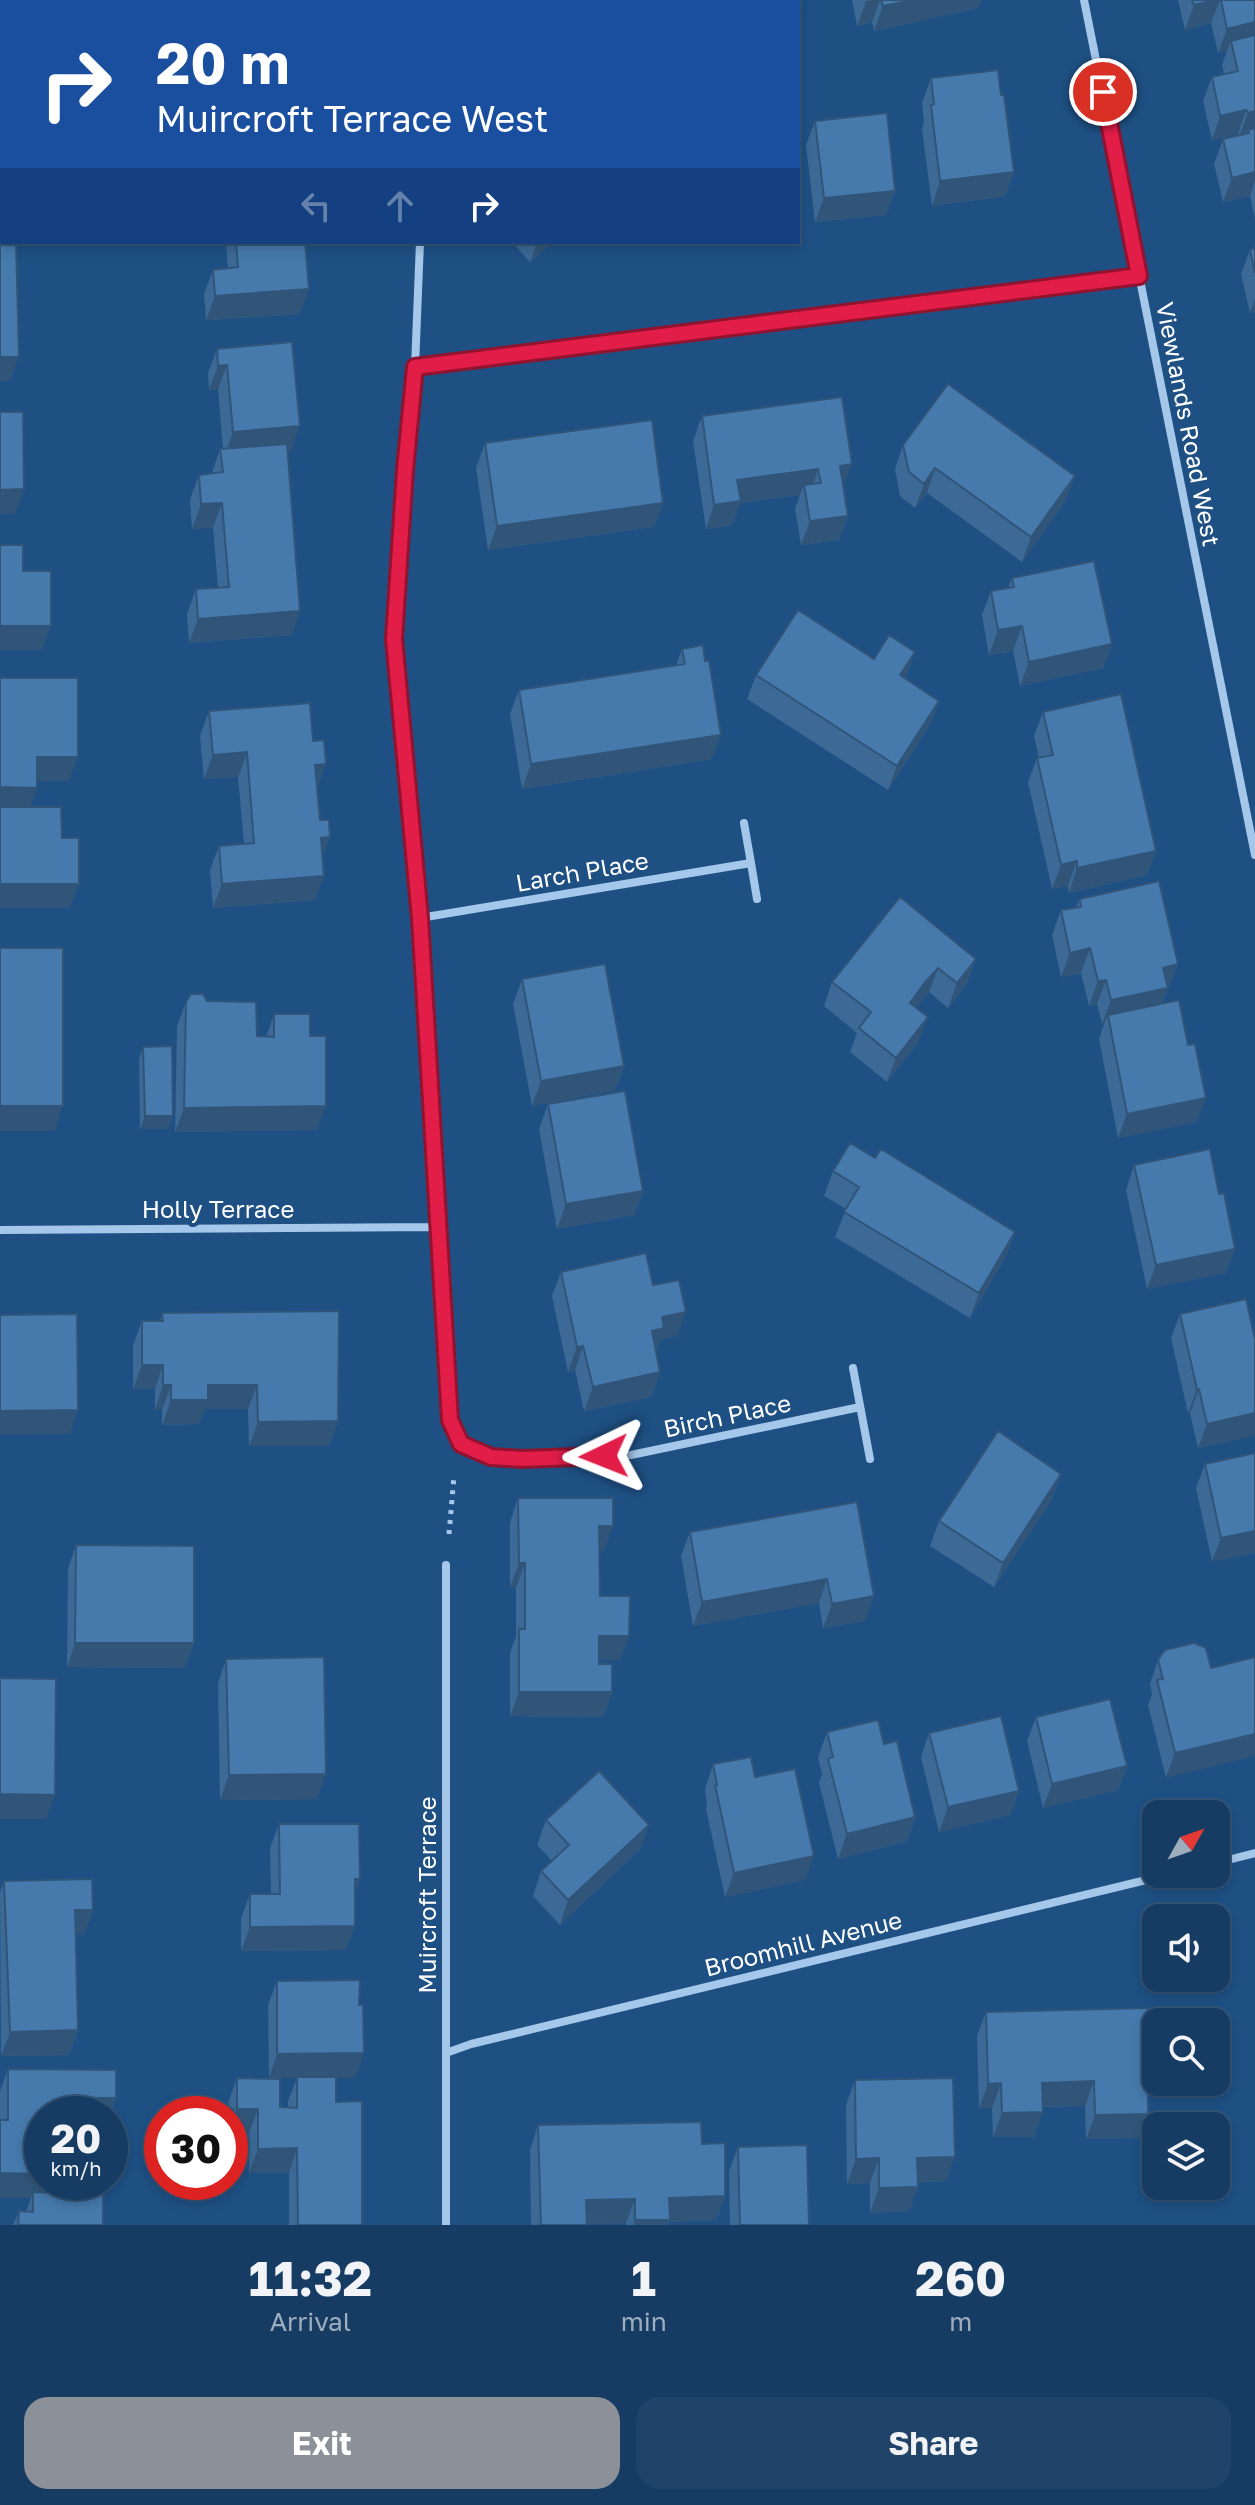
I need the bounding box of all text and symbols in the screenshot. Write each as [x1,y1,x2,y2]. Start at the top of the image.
text: 20 m [156,29,290,96]
icon: right [24,32,128,136]
pin [1069,58,1137,126]
icon: arrive [1081,70,1125,114]
text: Muircroft Terrace West [156,97,549,140]
icon: left [294,184,338,228]
icon: ahead [378,184,422,228]
icon: right [462,184,506,228]
street label: Viewlands Road West [1151,299,1227,549]
street label: Larch Place [513,845,651,897]
street label: Holly Terrace [142,1194,294,1223]
street label: Birch Place [661,1387,793,1443]
position arrow [562,1414,646,1498]
street label: Muircroft Terrace [412,1796,441,1994]
north arrow [1142,1800,1230,1888]
map controls [1142,1800,1230,2200]
street label: Broomhill Avenue [701,1904,905,1982]
button: sound [1142,1904,1230,1992]
button: search [1142,2008,1230,2096]
speed limit sign: 30 [144,2096,248,2200]
button: layers [1142,2112,1230,2200]
text: 20 [51,2114,101,2162]
text: km/h [51,2156,101,2180]
text: 11:32 [249,2249,372,2307]
text: 1 [631,2249,656,2307]
text: 260 [915,2249,1006,2307]
text: Arrival [270,2306,351,2337]
text: min [621,2306,667,2337]
text: m [949,2306,972,2337]
button: Exit [24,2397,620,2489]
button: Share [636,2397,1231,2489]

